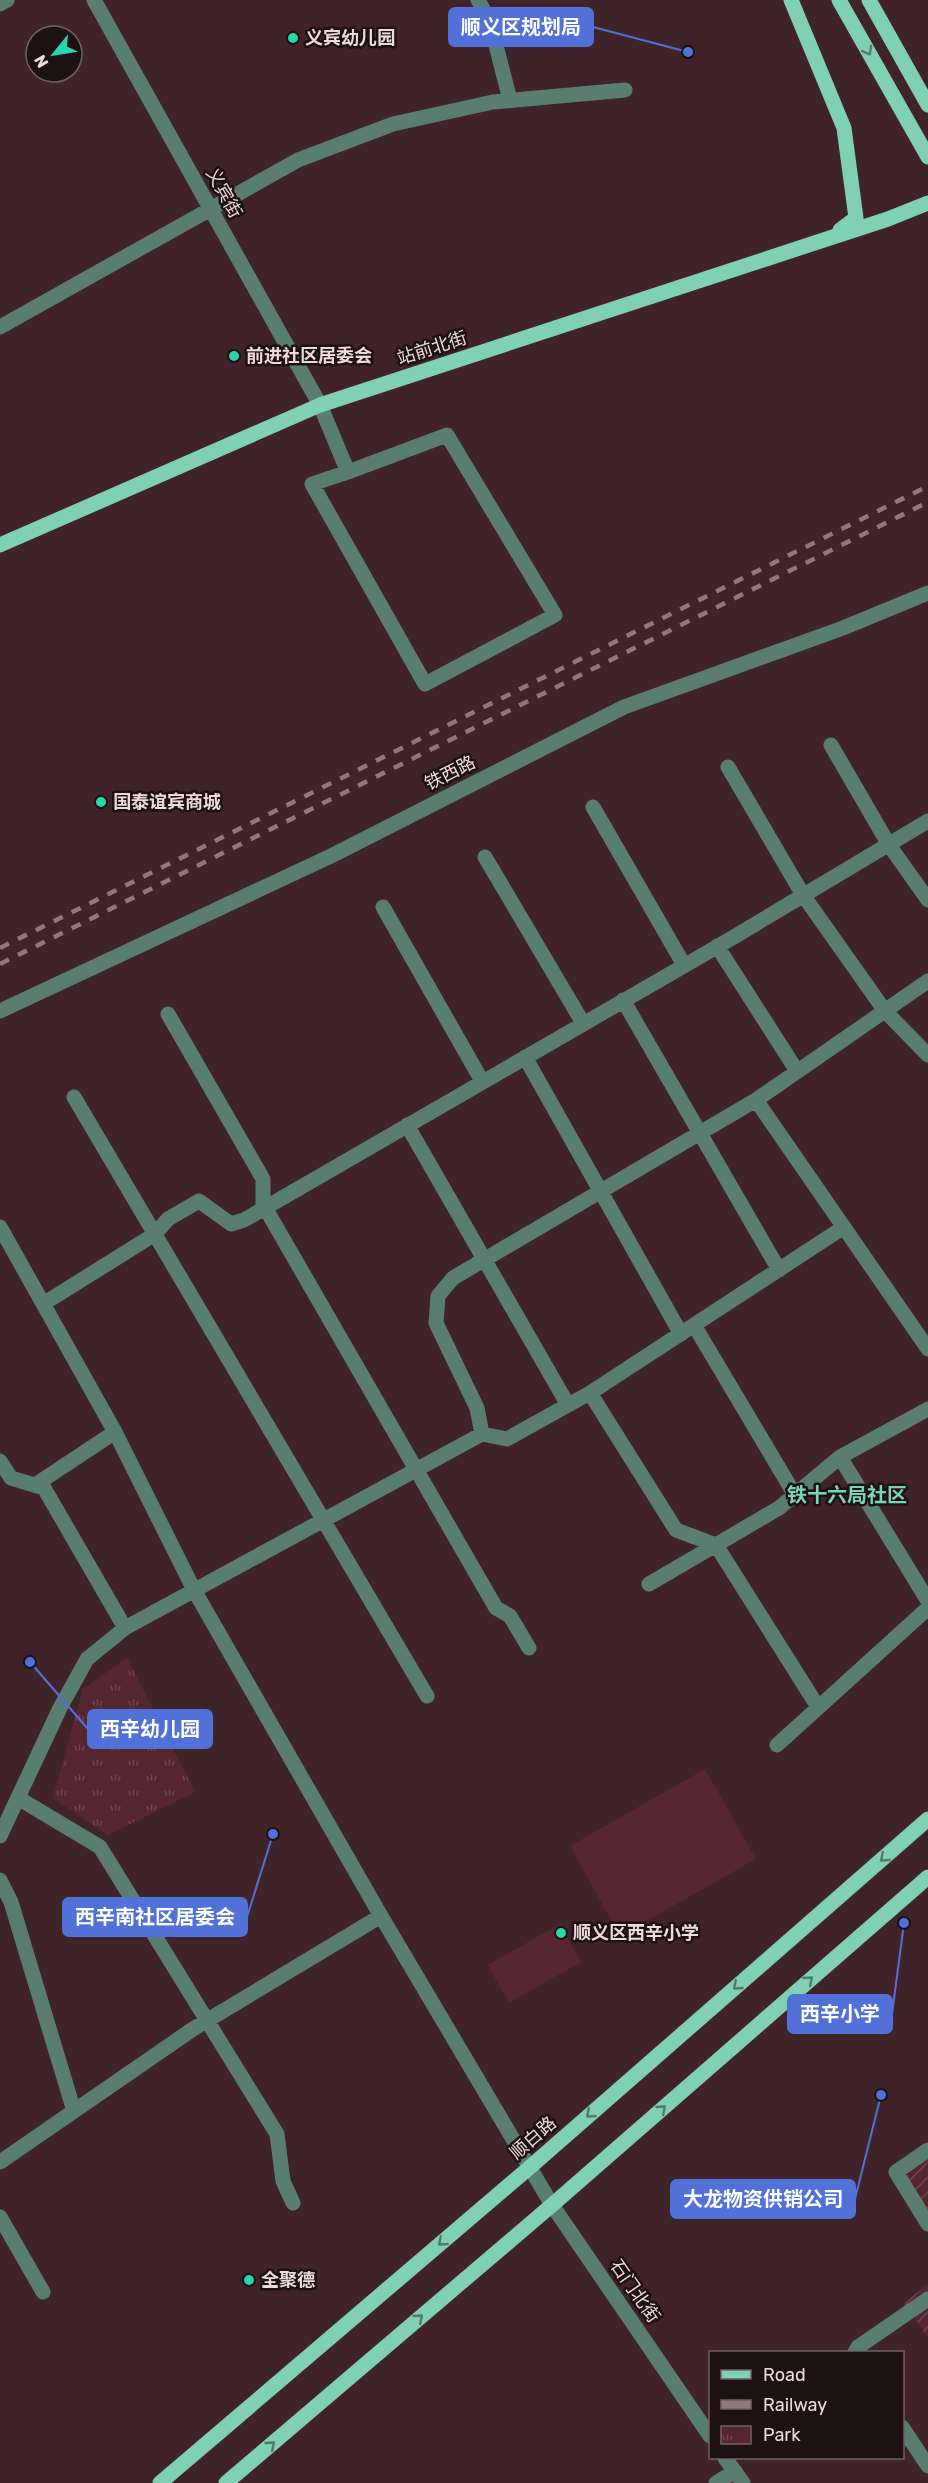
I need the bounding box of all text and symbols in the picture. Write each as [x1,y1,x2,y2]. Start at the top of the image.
callout: 顺义区规划局 [449,8,593,46]
text: 顺义区规划局 [461,15,581,39]
north arrow [24,24,84,84]
place label: 义宾幼儿园 [305,27,395,49]
marker: 义宾幼儿园 [286,31,300,45]
one-way arrow [861,45,872,55]
text: N [30,52,53,71]
street label: 义宾街 [201,164,247,222]
street label: 站前北街 [394,326,470,370]
place label: 前进社区居委会 [246,345,372,367]
marker: 前进社区居委会 [227,349,241,363]
street label: 铁西路 [421,751,479,795]
place label: 国泰谊宾商城 [113,791,221,813]
marker: 国泰谊宾商城 [94,795,108,809]
district label: 铁十六局社区 [787,1483,907,1507]
callout: 西辛幼儿园 [88,1710,212,1748]
text: 西辛幼儿园 [100,1717,200,1741]
one-way arrow [880,1851,891,1862]
callout: 西辛南社区居委会 [63,1898,247,1936]
text: 西辛南社区居委会 [75,1905,235,1929]
place label: 顺义区西辛小学 [573,1922,699,1944]
marker: 顺义区西辛小学 [554,1926,568,1940]
one-way arrow [802,1977,813,1988]
one-way arrow [733,1979,744,1990]
callout: 西辛小学 [788,1995,892,2033]
text: 西辛小学 [800,2002,880,2026]
one-way arrow [655,2105,666,2116]
one-way arrow [586,2107,597,2118]
street label: 顺白路 [505,2112,561,2164]
callout: 大龙物资供销公司 [671,2180,855,2218]
text: 大龙物资供销公司 [683,2187,843,2211]
one-way arrow [438,2234,449,2245]
street label: 石门北街 [605,2255,665,2327]
place label: 全聚德 [261,2269,315,2291]
marker: 全聚德 [242,2273,256,2287]
one-way arrow [412,2314,423,2325]
legend [709,2351,904,2459]
text: Road [763,2364,806,2386]
text: Railway [763,2394,827,2416]
text: Park [763,2424,801,2446]
one-way arrow [264,2441,275,2452]

